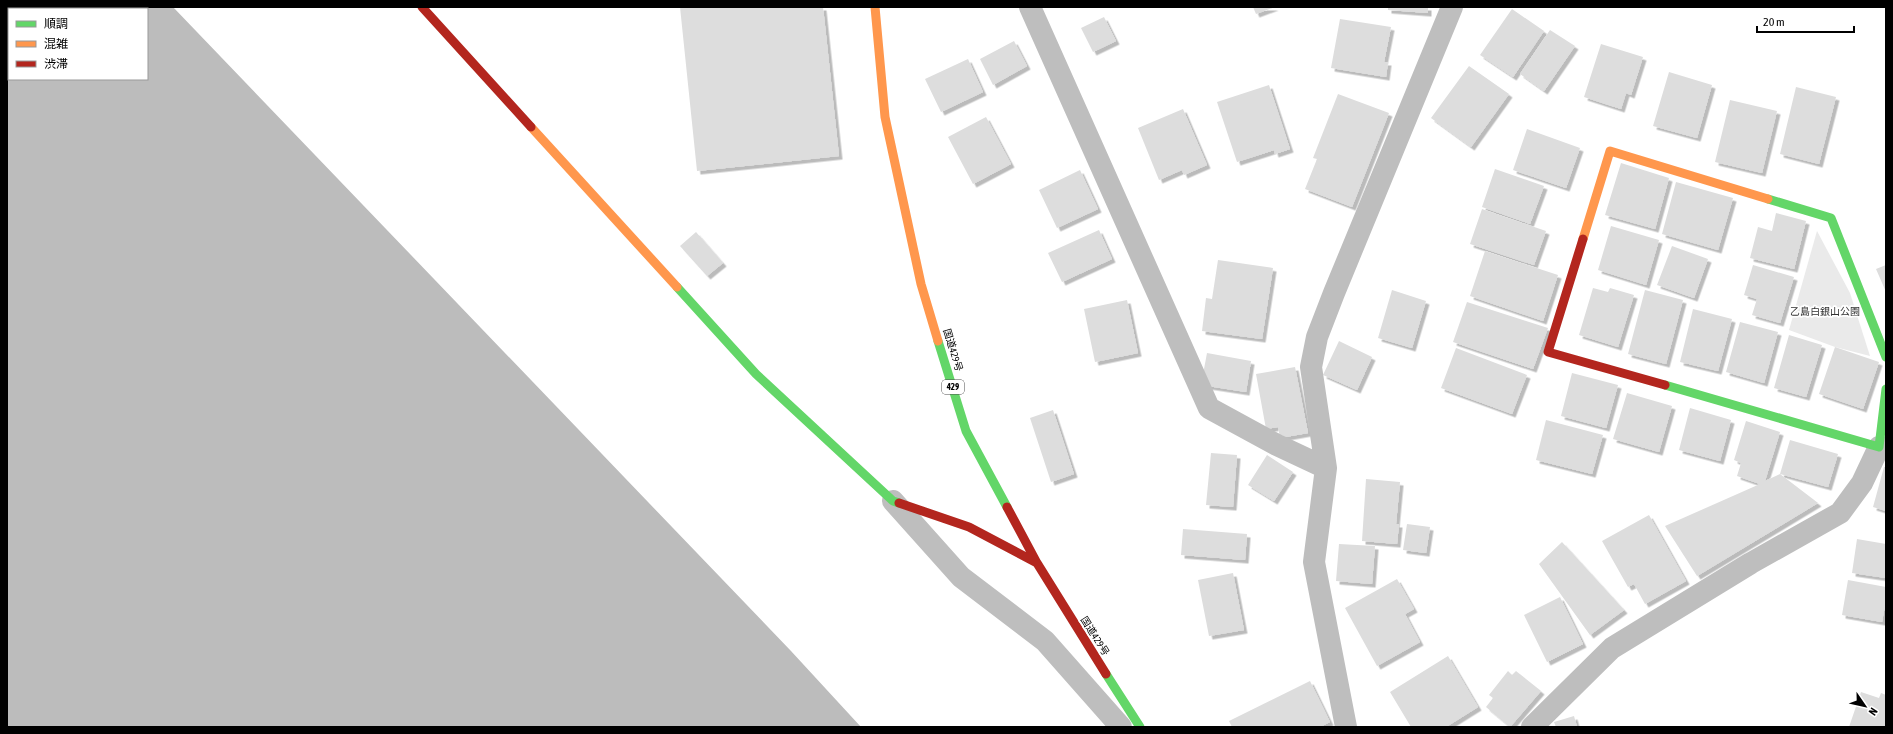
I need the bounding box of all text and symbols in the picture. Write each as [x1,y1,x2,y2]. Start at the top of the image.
legend [8,8,148,80]
scale bar [1757,8,1854,34]
text: 20 m [1763,15,1785,29]
text: 順調 [44,17,68,31]
text: 混雑 [44,37,68,51]
text: 渋滞 [44,57,68,71]
park label: 乙島白銀山公園 [1790,306,1860,317]
street label: 国道429号 [941,327,965,373]
road number: 429 [942,380,964,394]
street label: 国道429号 [1079,614,1111,658]
north arrow [1845,686,1885,726]
text: N [1866,706,1880,718]

